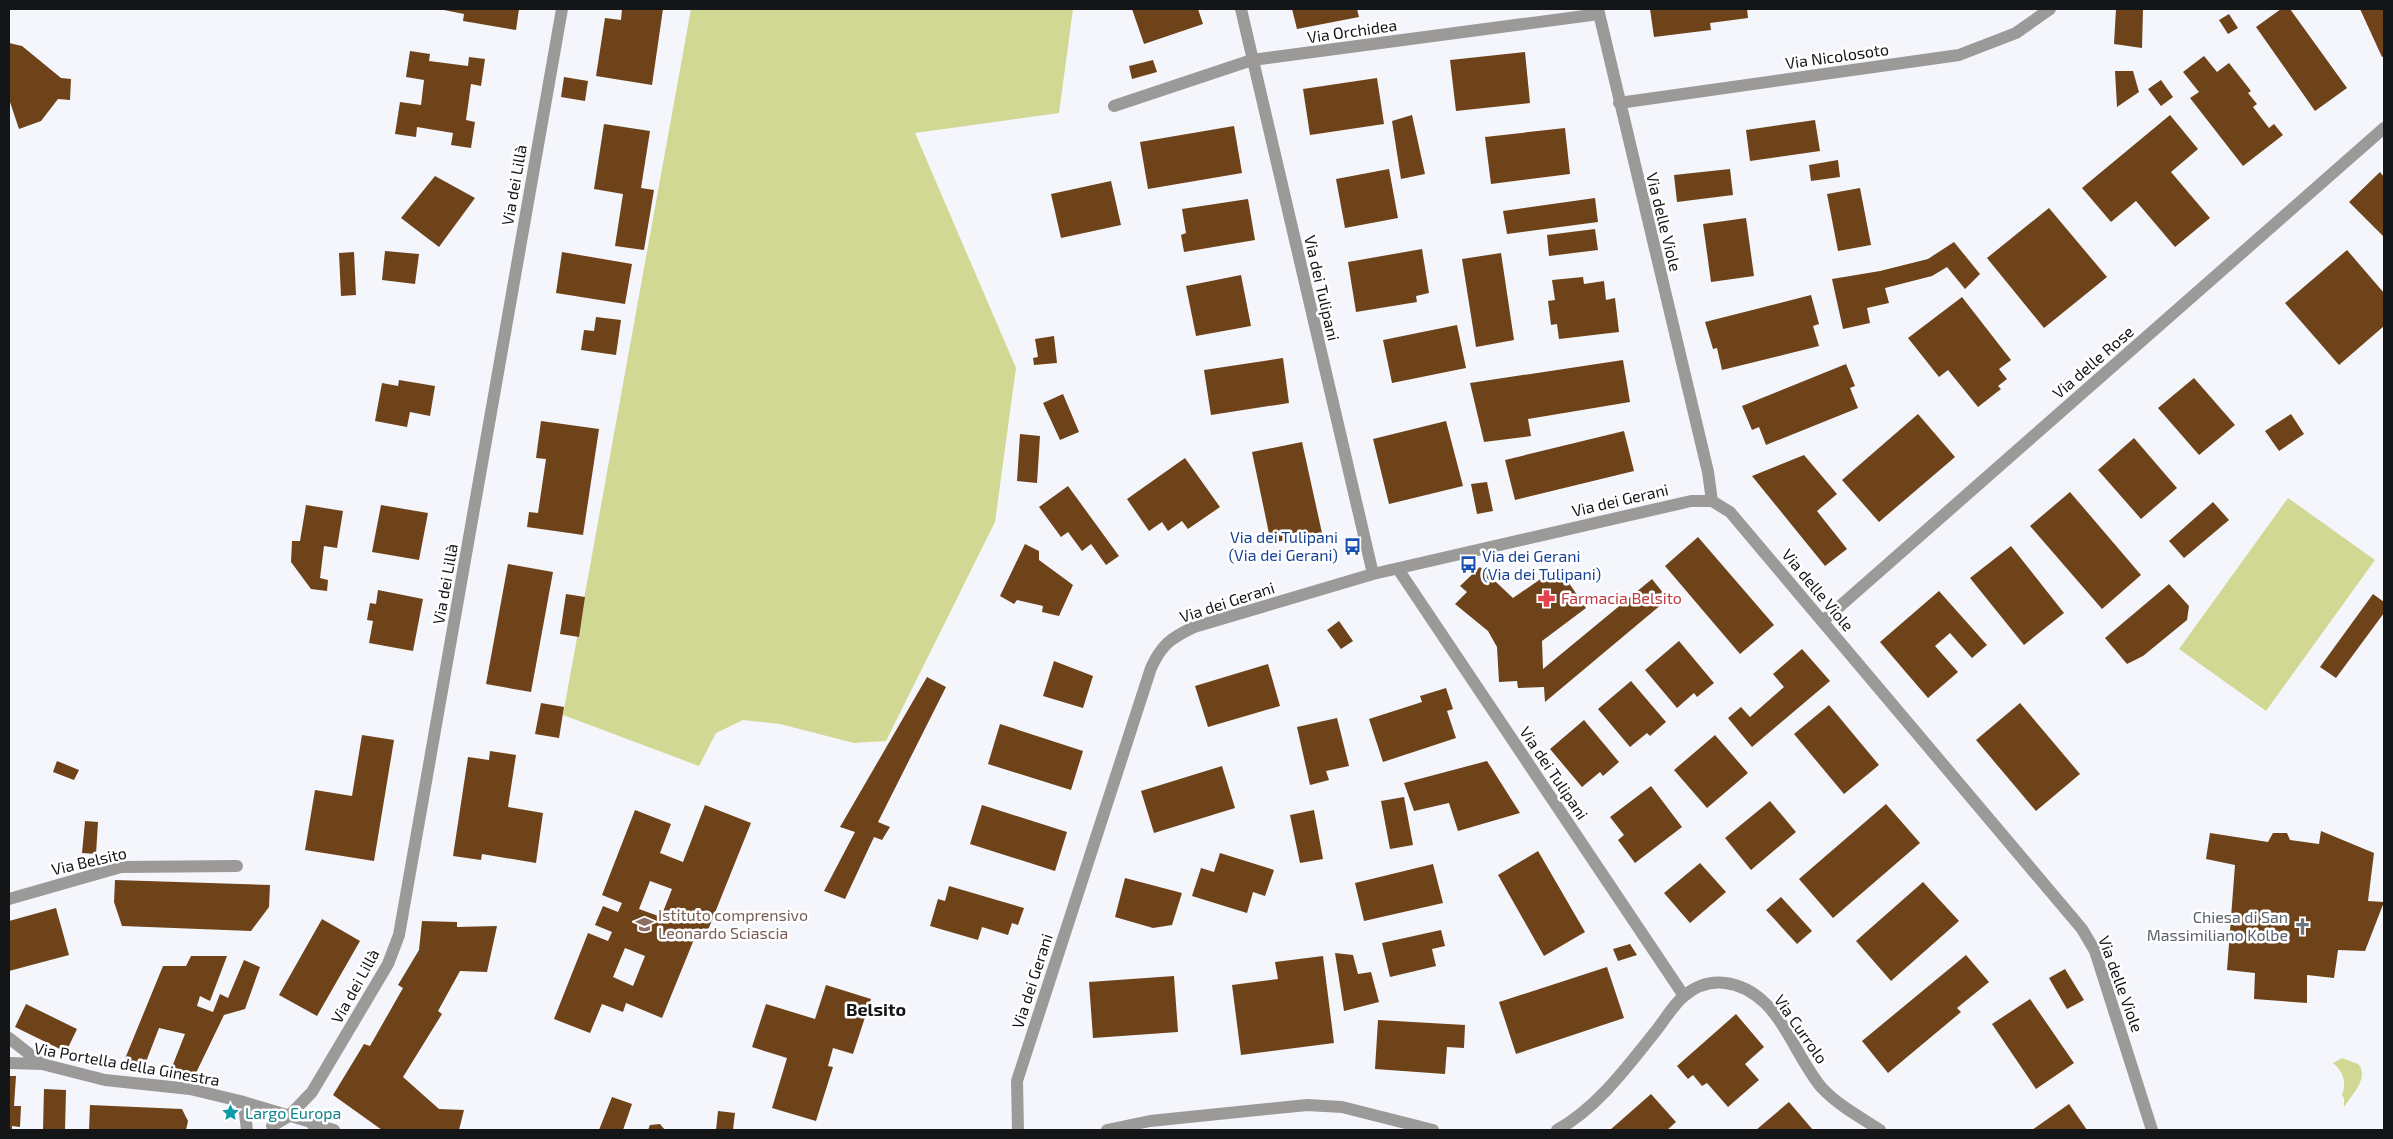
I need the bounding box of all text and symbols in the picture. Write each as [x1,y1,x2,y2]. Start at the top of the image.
street label: Via Orchidea [1306,15,1398,46]
street label: Via Nicolosoto [1784,39,1890,72]
street label: Via dei Lillà [497,143,530,227]
street label: Via delle Viole [1643,170,1686,273]
street label: Via dei Tulipani [1301,233,1344,343]
street label: Via delle Rose [2048,321,2137,402]
street label: Via dei Gerani [1570,479,1670,520]
place label: Via dei Tulipani (Via dei Gerani) [1228,527,1338,564]
bus stop icon: Via dei Tulipani (Via dei Gerani) [1342,536,1362,556]
street label: Via dei Lillà [428,542,461,626]
street label: Via delle Viole [1779,545,1858,635]
place label: Via dei Gerani (Via dei Tulipani) [1482,546,1601,583]
bus stop icon: Via dei Gerani (Via dei Tulipani) [1458,555,1478,575]
street label: Via dei Gerani [1177,577,1277,626]
pharmacy icon: Farmacia Belsito [1537,588,1557,608]
place label: Farmacia Belsito [1561,588,1682,607]
street label: Via dei Tulipani [1516,723,1592,823]
street label: Via Belsito [49,843,128,878]
place label: Istituto comprensivo Leonardo Sciascia [658,905,808,942]
place label: Chiesa di San Massimiliano Kolbe [2147,907,2288,944]
school or university icon: Istituto comprensivo Leonardo Sciascia [634,914,654,934]
church icon: Chiesa di San Massimiliano Kolbe [2292,916,2312,936]
street label: Via dei Gerani [1007,931,1056,1031]
street label: Via delle Viole [2095,933,2148,1035]
street label: Via dei Lillà [326,945,383,1026]
street label: Via Currolo [1771,991,1832,1067]
district label: Belsito [846,998,906,1020]
street label: Via Portella della Ginestra [33,1038,222,1089]
place icon: Largo Europa [221,1103,241,1123]
place label: Largo Europa [245,1103,341,1122]

